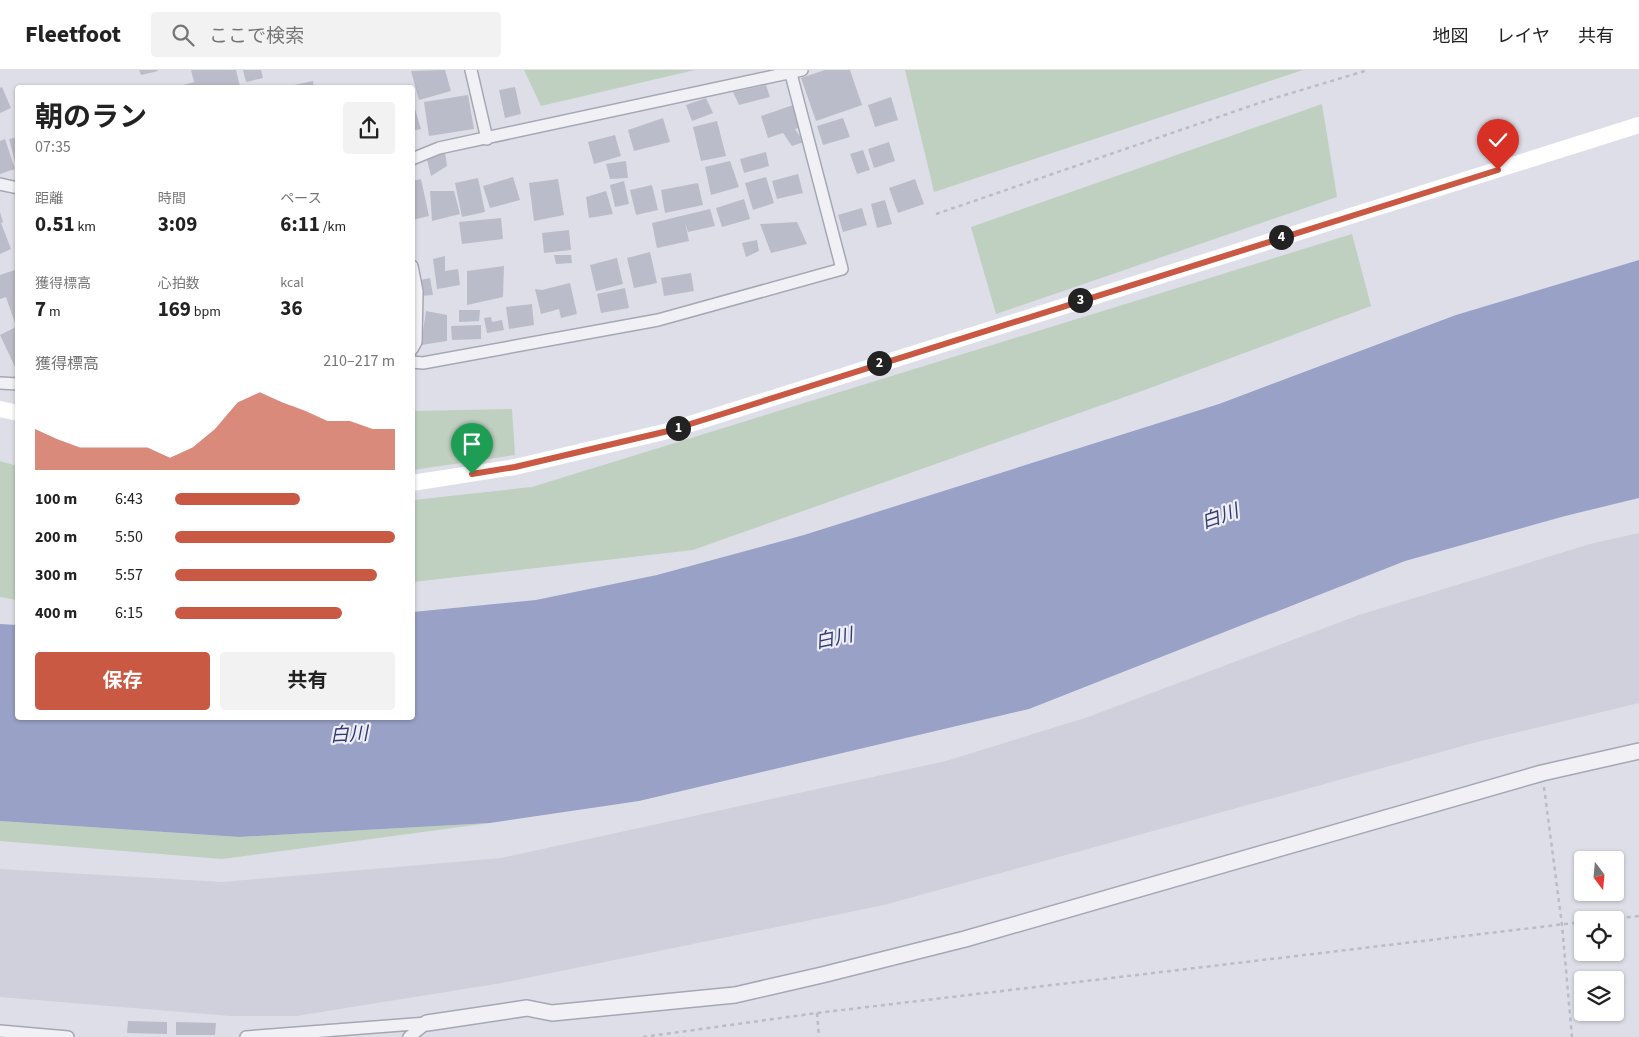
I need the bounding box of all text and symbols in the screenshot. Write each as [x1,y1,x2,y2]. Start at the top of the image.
search box [151,12,501,57]
text: Fleetfoot [25,17,121,52]
icon: search [169,21,197,49]
text: ここで検索 [209,23,304,50]
text: 地図 [1433,24,1469,49]
text: レイヤ [1497,24,1550,49]
text: 共有 [1578,24,1614,49]
text: 朝のラン [35,97,147,137]
button: share [343,102,395,154]
pin [1477,119,1519,170]
icon: check [1484,126,1512,154]
text: 07:35 [35,136,71,158]
text: 距離 [35,189,63,209]
text: 時間 [158,189,186,209]
text: ペース [280,189,322,209]
text: 0.51 [35,209,75,239]
text: 3:09 [158,209,197,239]
text: 6:11 [280,209,320,239]
text: km [75,217,96,237]
text: /km [320,217,346,237]
pin: 4 [1268,224,1294,250]
text: 4 [1278,227,1285,247]
text: kcal [280,273,304,293]
text: 獲得標高 [35,274,91,294]
text: 心拍数 [158,274,200,294]
pin: 3 [1068,288,1092,312]
text: 3 [1077,290,1084,310]
text: 36 [280,293,303,323]
text: 7 [35,294,46,324]
text: 169 [158,294,191,324]
text: m [46,302,61,322]
text: bpm [191,302,221,322]
text: 210–217 m [323,350,395,372]
pin: 2 [866,350,892,376]
text: 獲得標高 [35,353,99,375]
text: 2 [876,353,883,373]
pin: 1 [666,416,690,440]
text: 1 [675,418,682,438]
pin [451,423,493,474]
icon: arrive [458,430,486,458]
text: 100 m [35,488,77,510]
text: 6:43 [115,488,143,510]
water label: 白川 [1198,497,1244,536]
text: 200 m [35,526,77,548]
text: 5:50 [115,526,143,548]
text: 300 m [35,564,77,586]
text: 5:57 [115,564,143,586]
text: 400 m [35,602,77,624]
text: 6:15 [115,602,143,624]
water label: 白川 [813,621,857,656]
button: 保存 [35,652,210,710]
button: 共有 [220,652,395,710]
water label: 白川 [329,720,371,749]
north arrow [1574,851,1624,901]
map controls [1574,851,1624,1021]
button: locate [1574,911,1624,961]
button: layers [1574,971,1624,1021]

